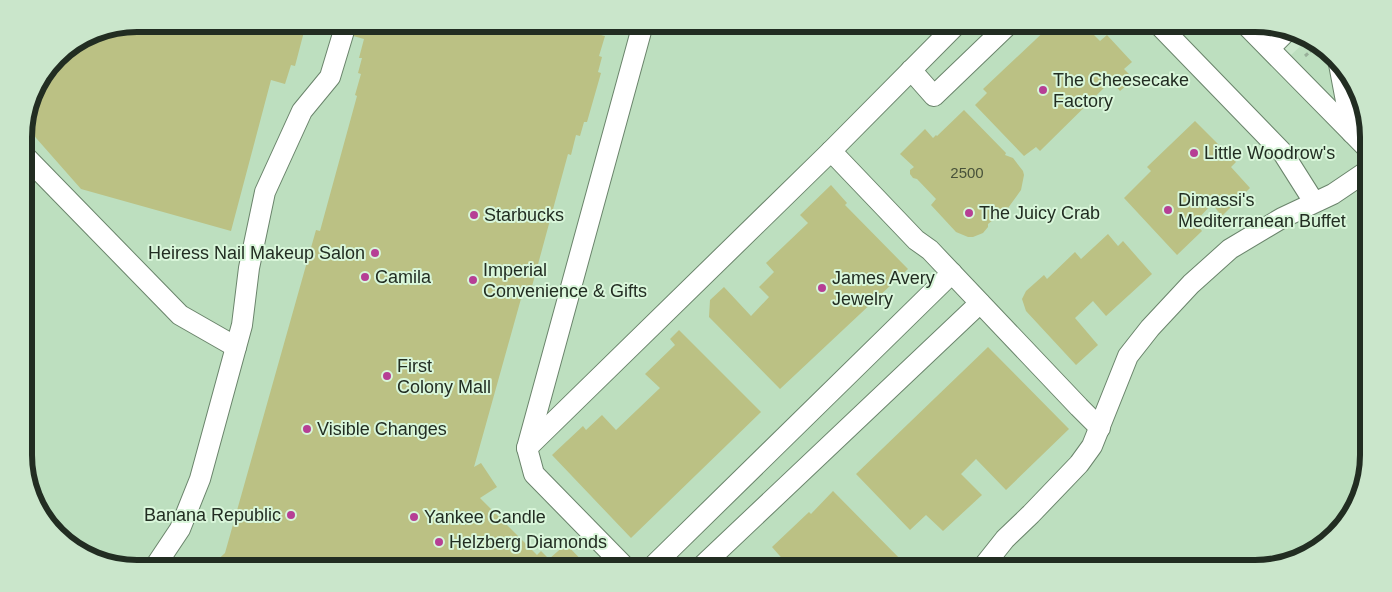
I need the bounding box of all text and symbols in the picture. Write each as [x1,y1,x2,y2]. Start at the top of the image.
place label: The Cheesecake Factory [1053,70,1189,111]
marker: The Cheesecake Factory [1037,84,1049,96]
place label: Little Woodrow's [1204,143,1335,163]
marker: Little Woodrow's [1188,147,1200,159]
house number: 2500 [950,164,984,181]
place label: Dimassi's Mediterranean Buffet [1178,190,1346,231]
place label: The Juicy Crab [979,203,1100,223]
marker: Dimassi's Mediterranean Buffet [1162,204,1174,216]
place label: Starbucks [484,205,564,225]
marker: The Juicy Crab [963,207,975,219]
marker: Starbucks [468,209,480,221]
place label: Heiress Nail Makeup Salon [148,243,365,263]
marker: Heiress Nail Makeup Salon [369,247,381,259]
place label: Imperial Convenience & Gifts [483,260,647,301]
place label: Camila [375,267,432,287]
place label: James Avery Jewelry [832,268,935,309]
marker: Camila [359,271,371,283]
marker: Imperial Convenience & Gifts [467,274,479,286]
marker: James Avery Jewelry [816,282,828,294]
place label: First Colony Mall [397,356,491,397]
marker: First Colony Mall [381,370,393,382]
place label: Visible Changes [317,419,447,439]
marker: Visible Changes [301,423,313,435]
place label: Banana Republic [144,505,281,525]
place label: Yankee Candle [424,507,546,527]
marker: Banana Republic [285,509,297,521]
marker: Yankee Candle [408,511,420,523]
place label: Helzberg Diamonds [449,532,607,552]
marker: Helzberg Diamonds [433,536,445,548]

